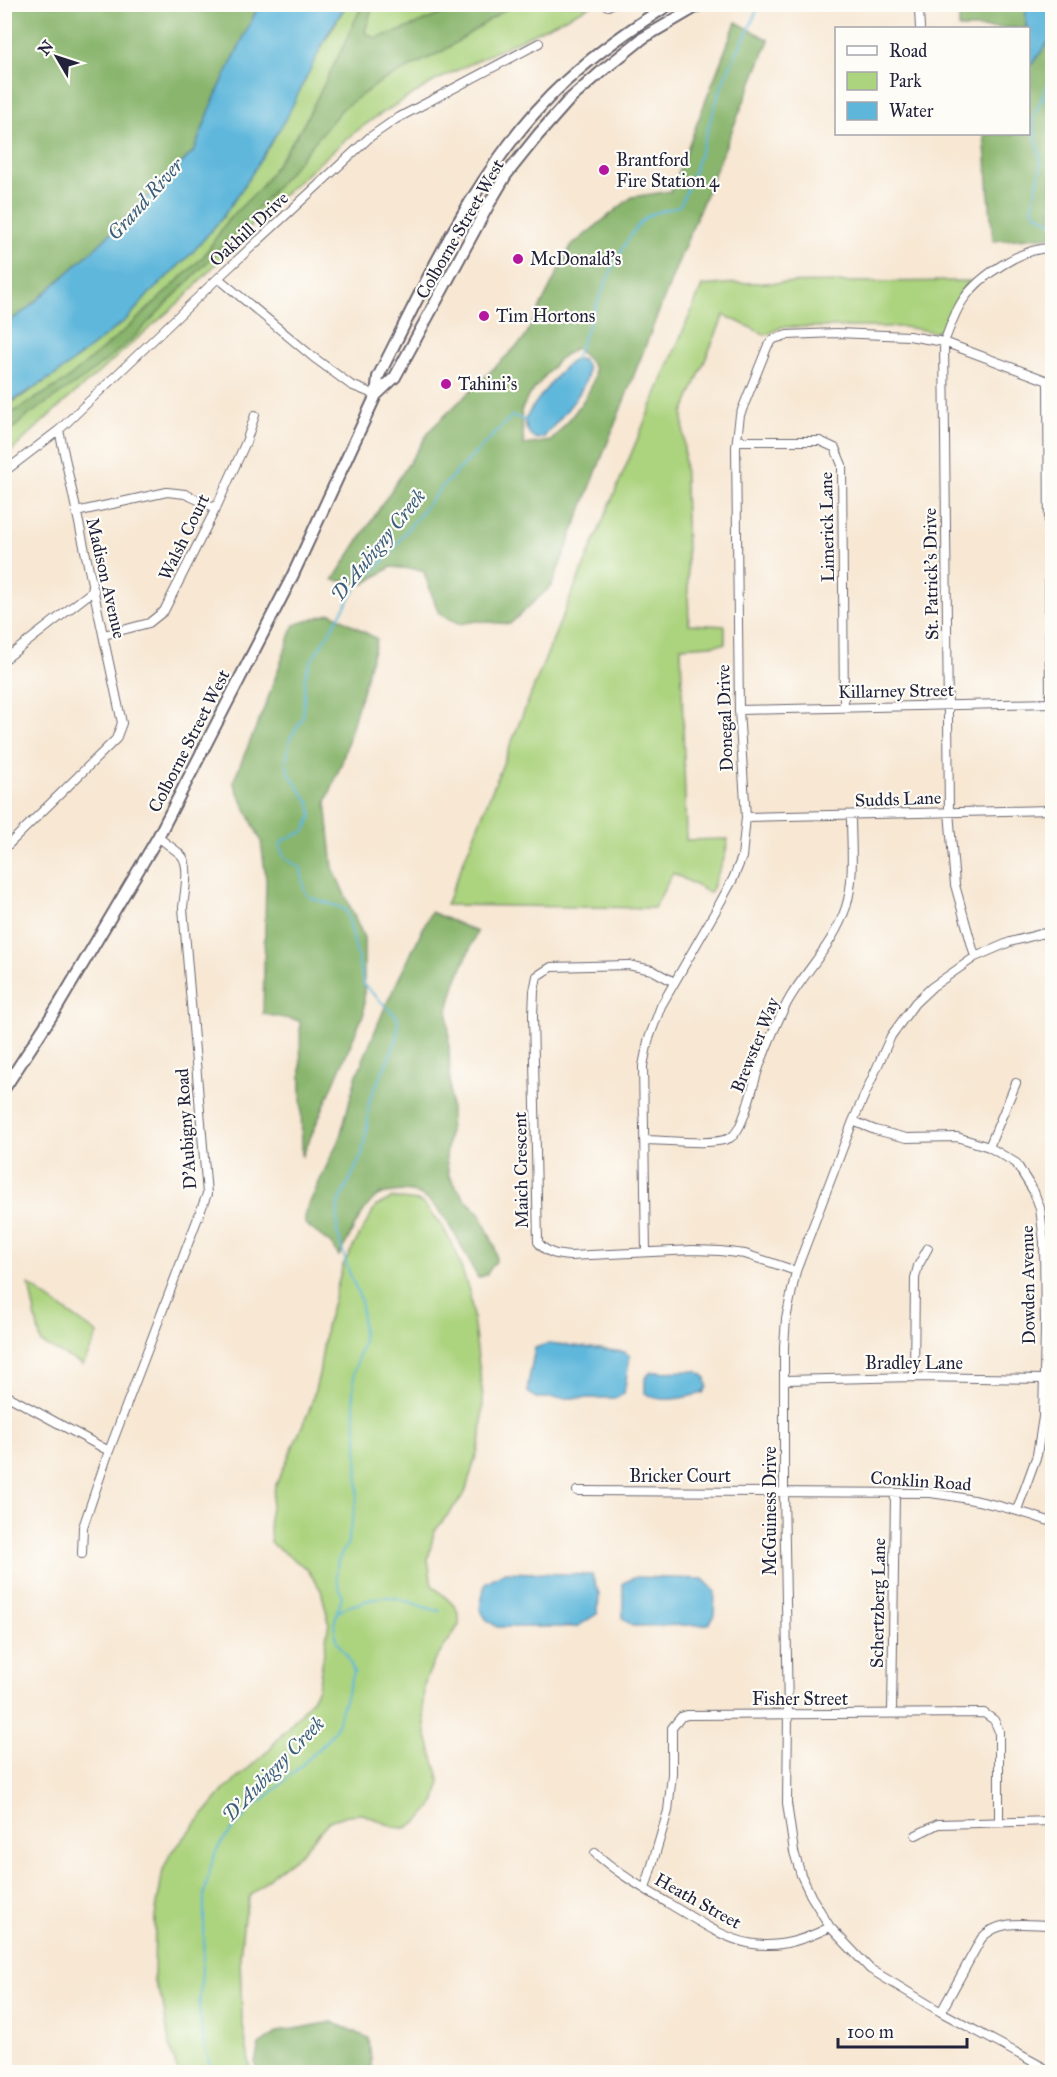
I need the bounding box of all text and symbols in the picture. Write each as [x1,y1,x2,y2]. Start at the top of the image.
north arrow [27,27,87,87]
legend [835,27,1030,135]
text: N [34,36,58,59]
text: Road [889,40,927,62]
text: Park [889,70,922,92]
text: Water [889,100,934,122]
place label: Brantford Fire Station 4 [616,149,720,192]
water label: Grand River [102,152,189,245]
street label: Colborne Street West [411,155,509,303]
marker: Brantford Fire Station 4 [597,163,611,177]
street label: Oakhill Drive [205,187,293,271]
place label: McDonald's [530,248,621,270]
marker: McDonald's [511,252,525,266]
place label: Tim Hortons [496,305,595,327]
marker: Tim Hortons [477,309,491,323]
place label: Tahini's [458,373,517,395]
marker: Tahini's [439,377,453,391]
street label: Limerick Lane [815,472,839,582]
water label: D'Aubigny Creek [325,484,431,606]
street label: Walsh Court [154,490,215,584]
street label: St. Patrick's Drive [919,508,943,640]
street label: Madison Avenue [81,515,131,641]
street label: Donegal Drive [712,664,739,772]
street label: Colborne Street West [143,665,235,816]
street label: Killarney Street [838,679,955,703]
street label: Sudds Lane [854,786,942,812]
street label: Brewster Way [726,994,784,1096]
street label: D'Aubigny Road [171,1068,202,1190]
street label: Maich Crescent [509,1111,533,1228]
street label: Dowden Avenue [1016,1225,1040,1345]
street label: Bradley Lane [865,1352,963,1374]
street label: McGuiness Drive [759,1446,781,1576]
street label: Bricker Court [629,1465,731,1487]
street label: Conklin Road [870,1466,972,1496]
street label: Schertzberg Lane [866,1538,891,1668]
street label: Fisher Street [752,1688,849,1710]
water label: D'Aubigny Creek [217,1711,329,1827]
street label: Heath Street [651,1868,746,1934]
scale bar [838,2011,967,2049]
text: 100 m [847,2021,894,2043]

